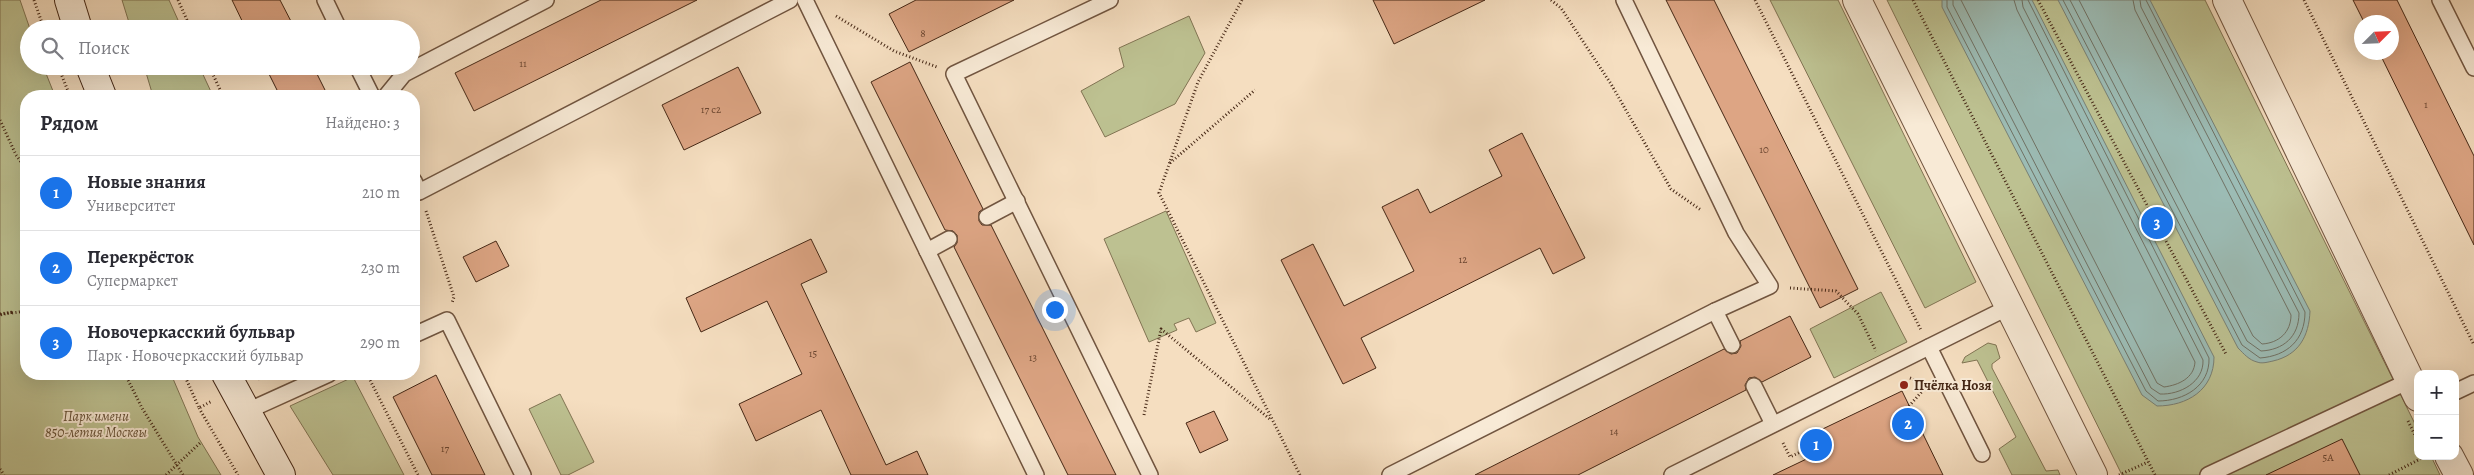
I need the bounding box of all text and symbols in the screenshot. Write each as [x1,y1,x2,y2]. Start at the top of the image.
north arrow [2354,15,2399,60]
search box [20,20,420,75]
house number: 8 [920,26,926,41]
icon: search [38,34,66,62]
text: Поиск [78,35,130,61]
house number: 11 [519,56,527,71]
house number: 1 [2424,97,2428,112]
house number: 17 с2 [701,102,721,117]
text: Рядом [40,109,98,137]
text: Найдено: 3 [325,112,400,134]
house number: 10 [1759,142,1769,157]
text: Новые знания [87,169,206,195]
text: 1 [53,182,59,204]
text: 210 m [362,182,400,204]
text: Университет [87,195,175,217]
pin: 3 [2141,204,2173,242]
text: Перекрёсток [87,244,194,270]
house number: 12 [1459,252,1468,267]
text: 2 [52,257,60,279]
text: 230 m [361,257,400,279]
text: Супермаркет [87,270,178,292]
your location [1042,297,1068,323]
text: Новочеркасский бульвар [87,319,295,345]
text: 3 [53,332,59,354]
text: 290 m [360,332,400,354]
text: Парк · Новочеркасский бульвар [87,345,303,367]
house number: 15 [809,346,818,361]
house number: 13 [1029,350,1037,365]
map controls [2414,370,2459,460]
button: + [2414,370,2459,415]
place label: Пчёлка Нозя [1914,376,1992,395]
marker: Пчёлка Нозя [1898,379,1910,391]
pin: 2 [1892,405,1924,443]
park label: Парк имени 850-летия Москвы [45,407,148,442]
button: − [2414,415,2459,460]
house number: 14 [1610,424,1618,439]
pin: 1 [1800,426,1832,464]
house number: 17 [441,441,450,456]
house number: 5А [2322,450,2334,465]

